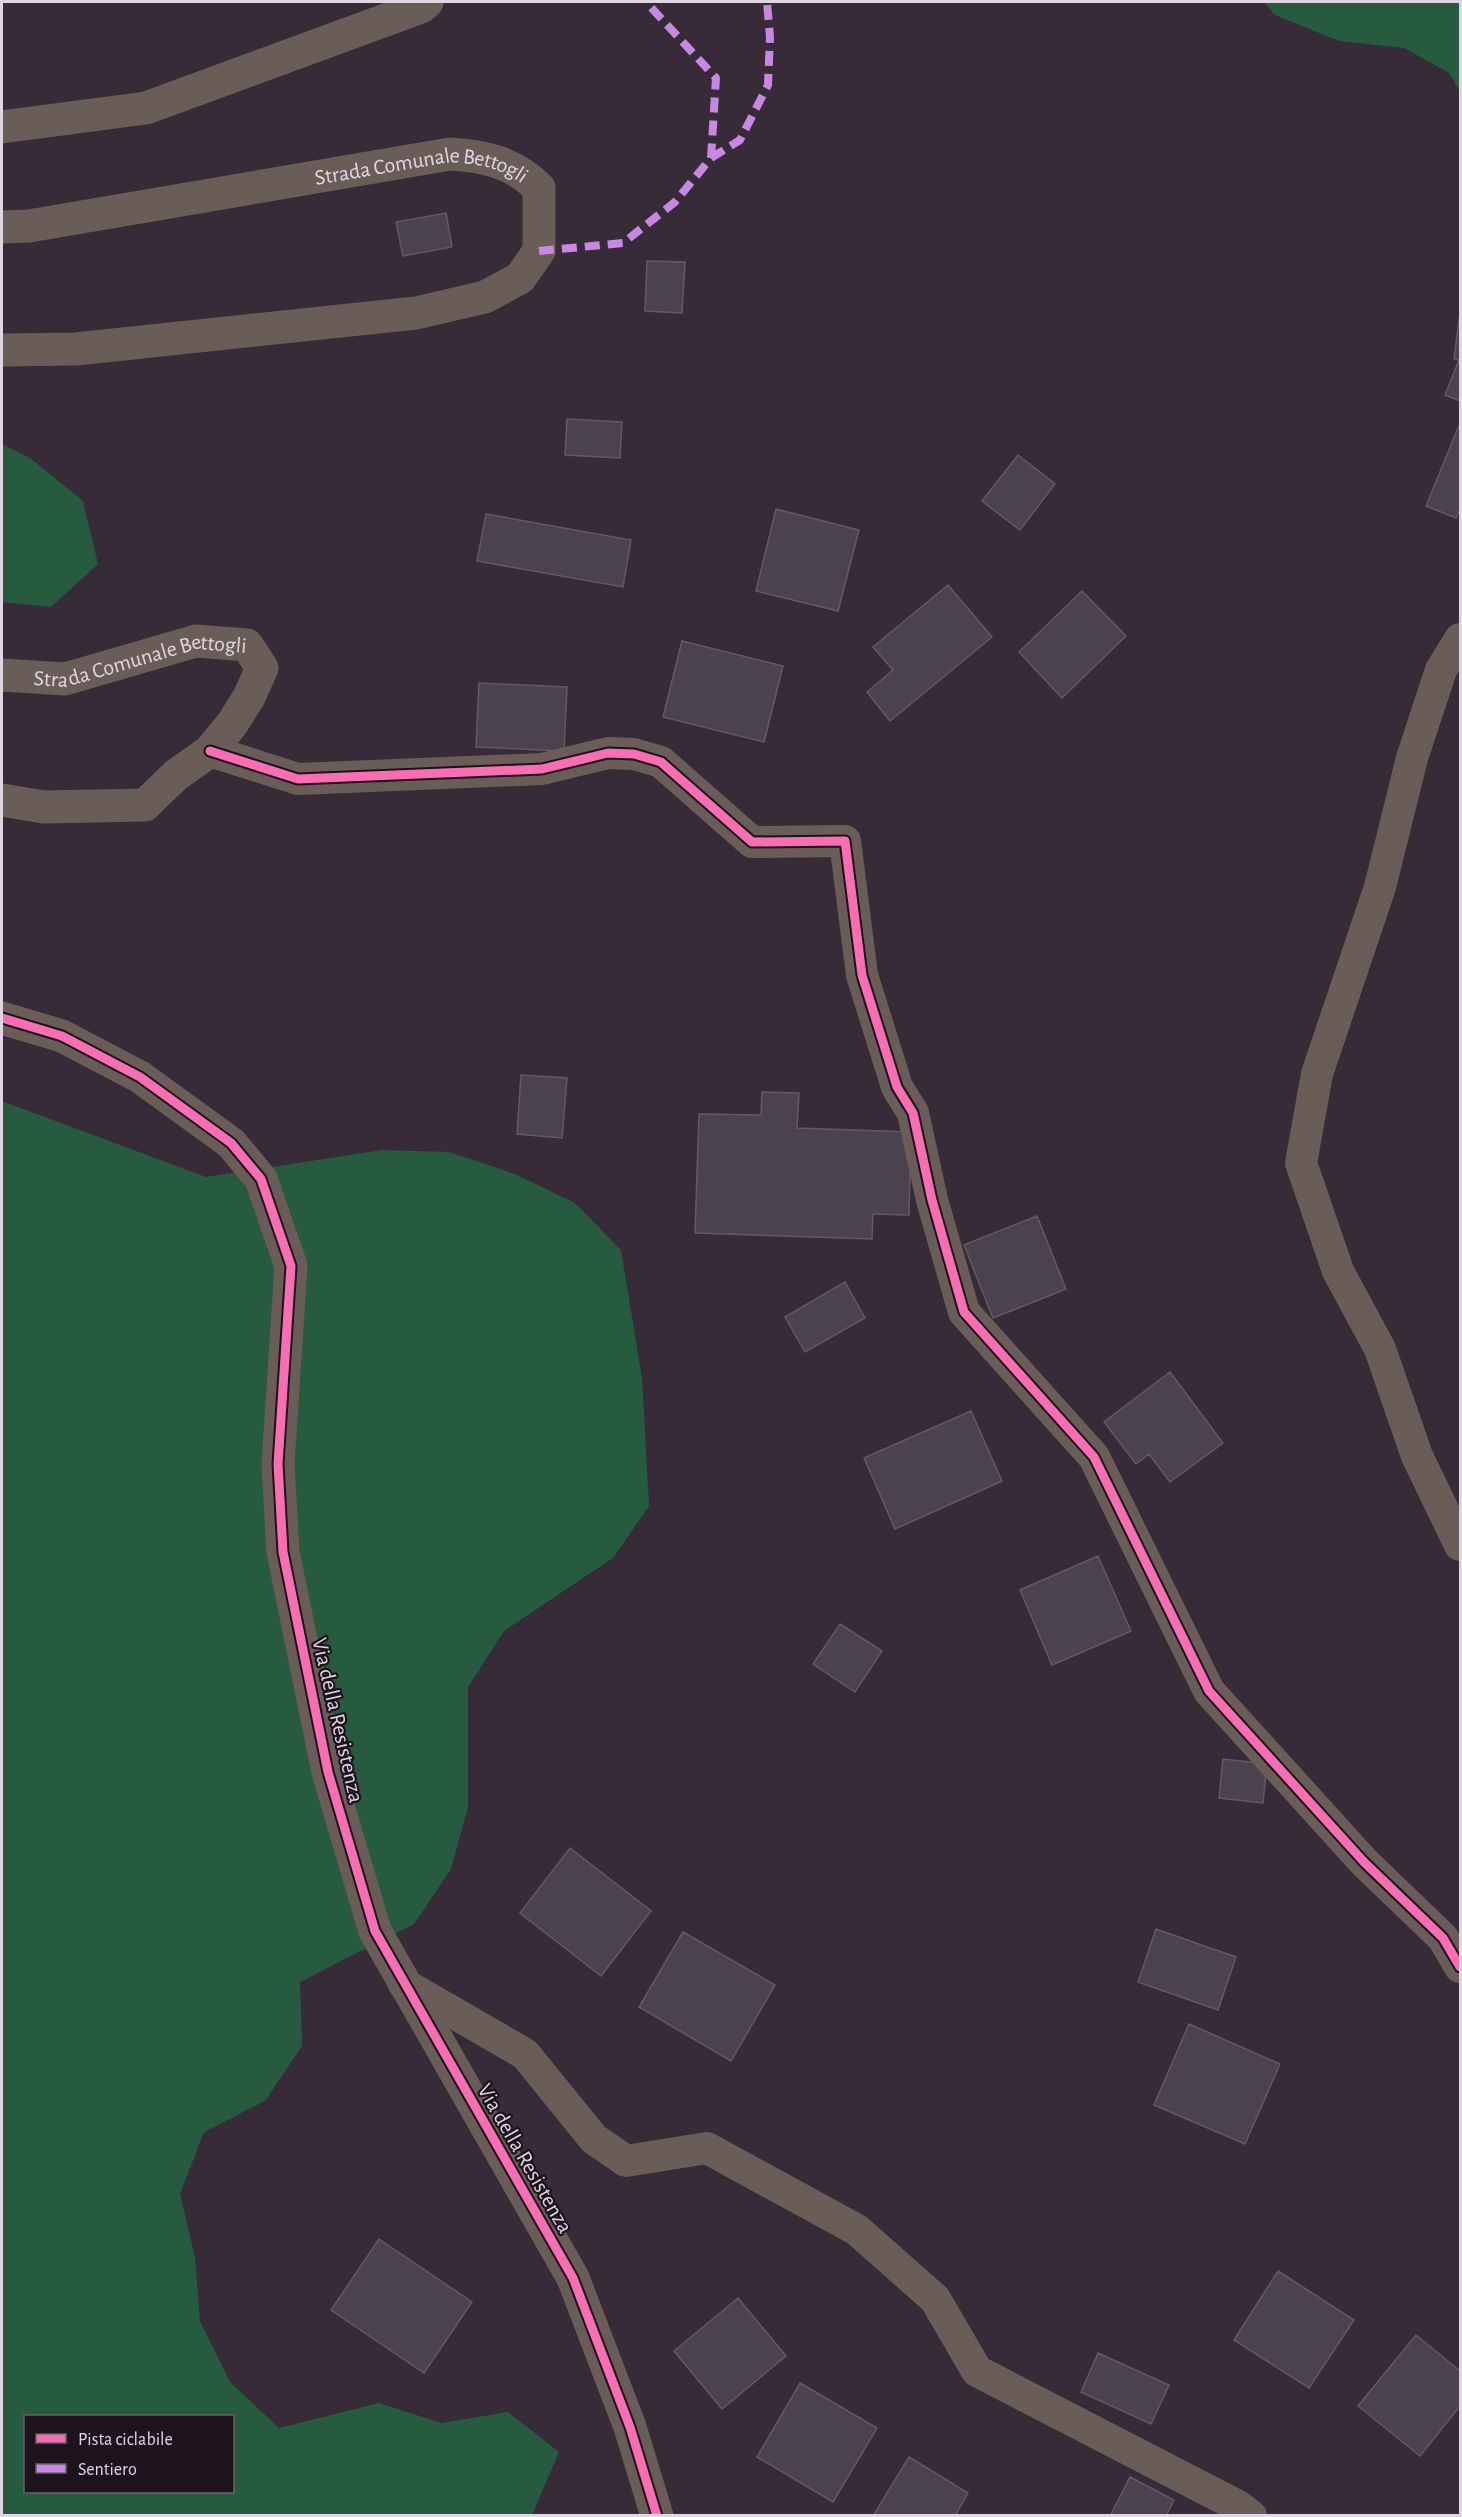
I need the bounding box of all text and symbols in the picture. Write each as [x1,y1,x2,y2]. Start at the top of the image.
street label: Strada Comunale Bettogli [313,144,532,189]
street label: Strada Comunale Bettogli [33,630,247,691]
street label: Via della Resistenza [308,1636,368,1805]
street label: Via della Resistenza [474,2080,577,2237]
legend [24,2415,234,2493]
text: Pista ciclabile [78,2431,173,2449]
text: Sentiero [78,2461,137,2479]

